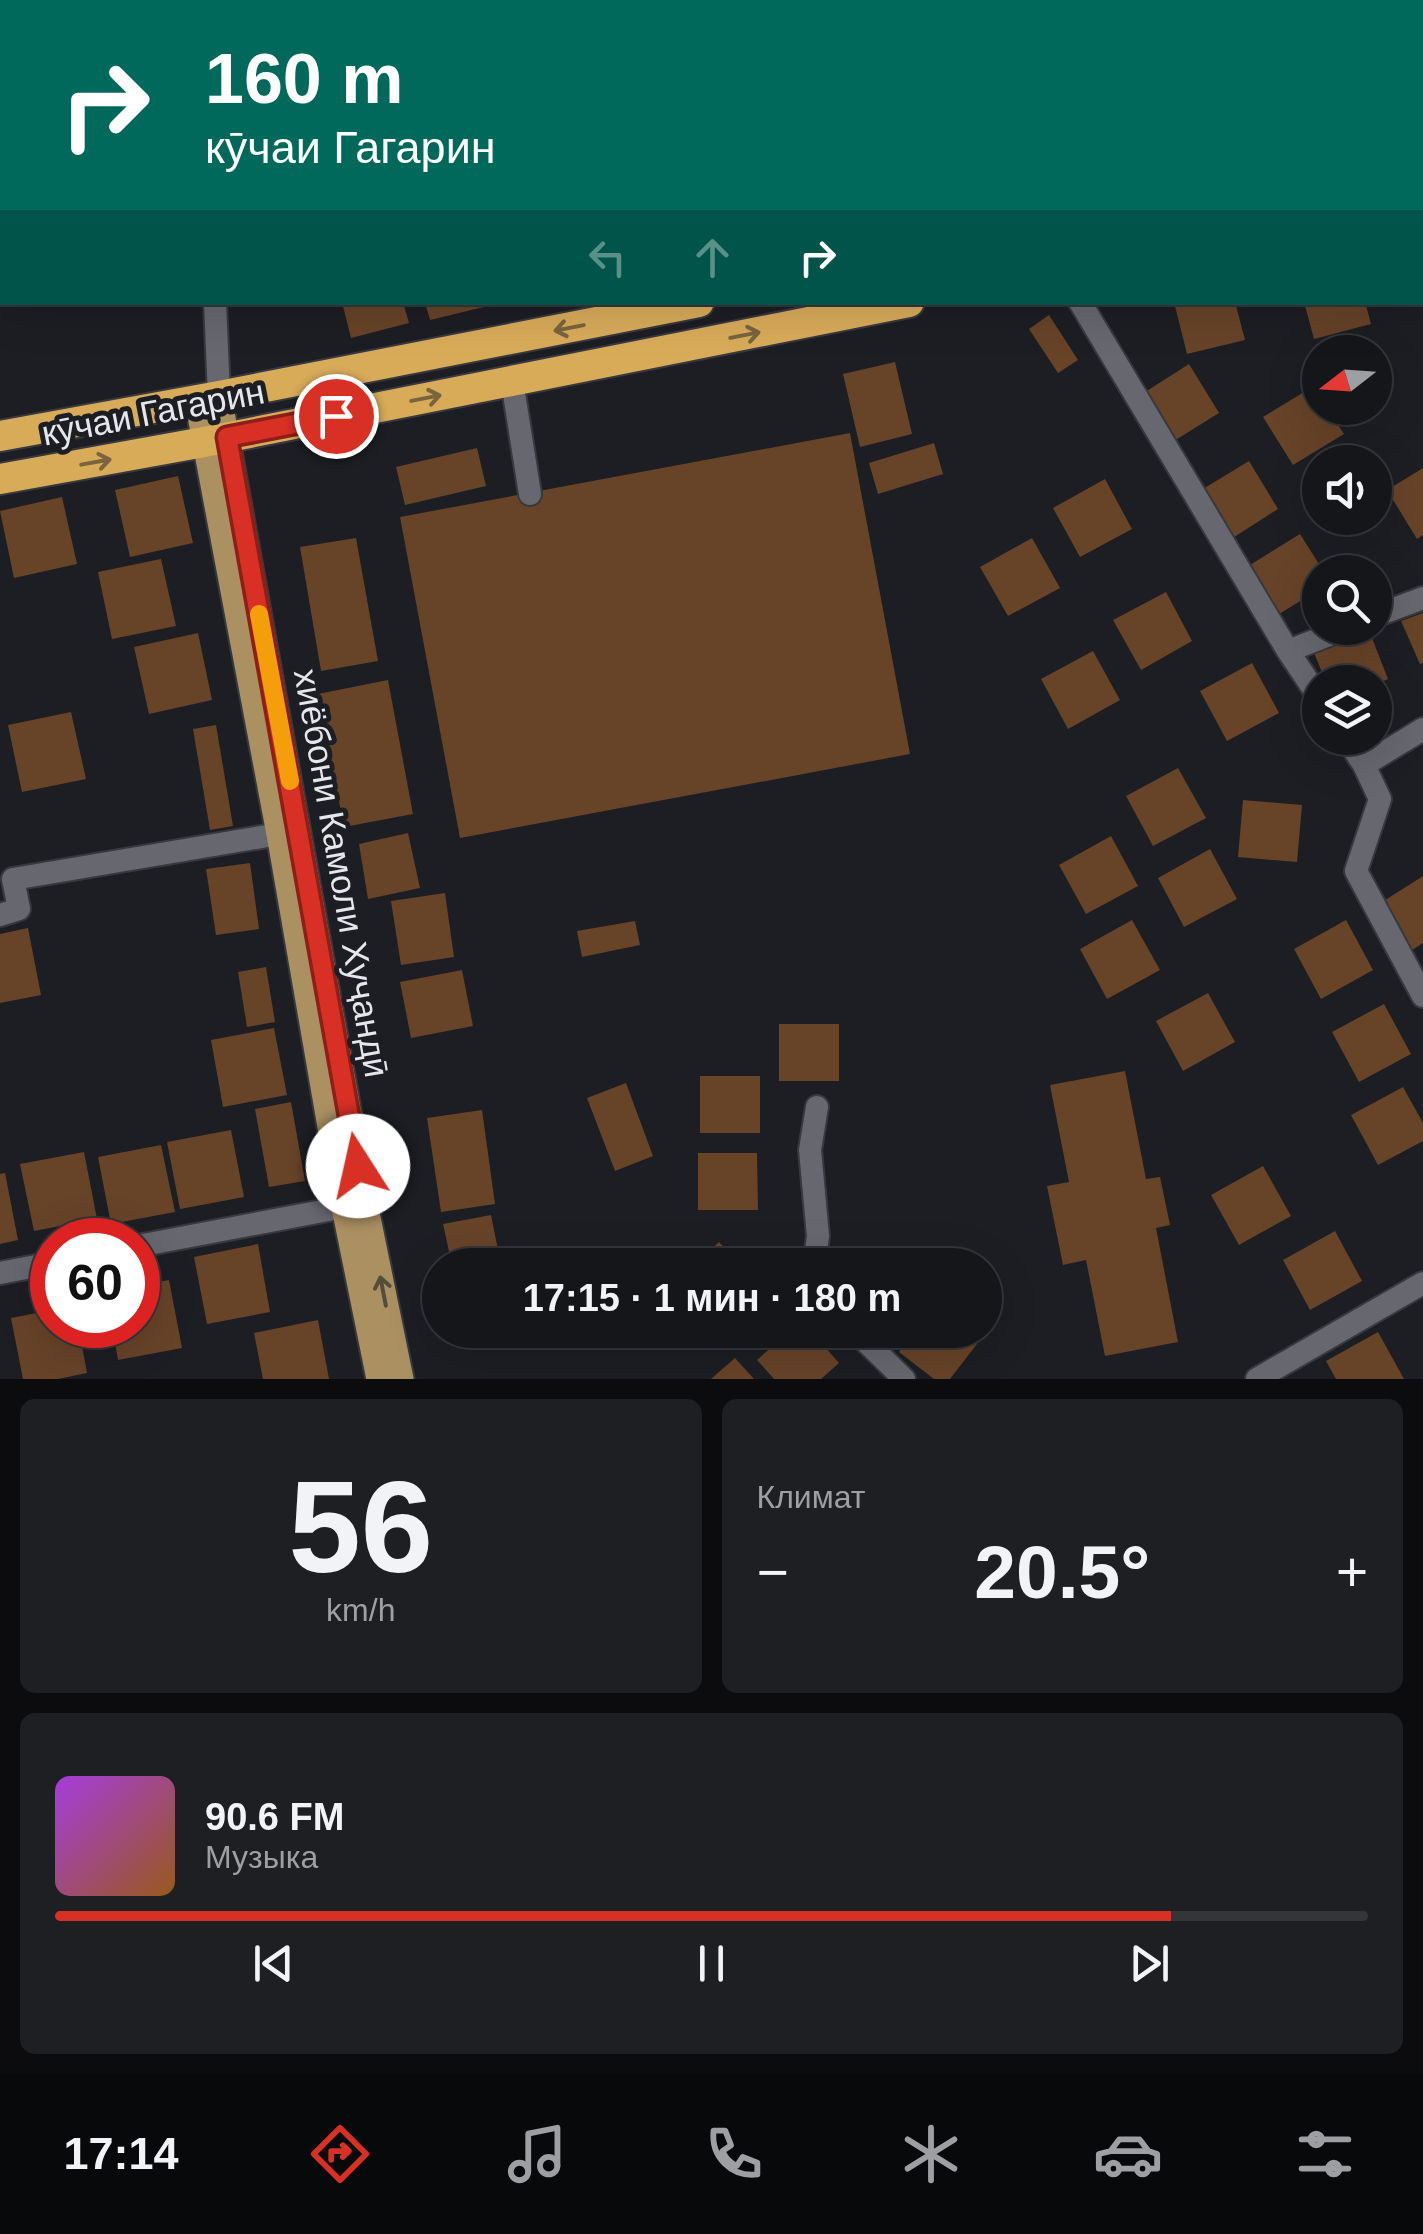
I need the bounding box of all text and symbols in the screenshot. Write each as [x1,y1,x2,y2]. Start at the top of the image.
icon: right [40,40,170,170]
text: 160 m [205,40,403,118]
text: кӯчаи Гагарин [205,122,496,173]
icon: left [580,230,635,285]
icon: ahead [685,230,740,285]
icon: right [790,230,845,285]
one-way arrow [553,319,586,338]
one-way arrow [728,325,760,344]
north arrow [1302,335,1392,425]
map controls [1302,335,1392,755]
street label: кӯчаи Гагарин [38,371,268,453]
pin [294,374,379,459]
one-way arrow [409,388,442,407]
icon: arrive [309,389,364,444]
button: sound [1302,445,1392,535]
one-way arrow [79,452,112,471]
button: search [1302,555,1392,645]
button: layers [1302,665,1392,755]
street label: хиёбони Камоли Хуҷандӣ [287,666,397,1080]
position arrow [306,1114,410,1218]
speed limit sign: 60 [30,1218,160,1348]
one-way arrow [373,1275,392,1308]
text: 17:15 · 1 мин · 180 m [523,1277,901,1319]
text: 56 [288,1454,433,1600]
text: Климат [757,1479,865,1515]
text: 20.5° [974,1530,1150,1614]
text: − [757,1541,789,1603]
text: + [1336,1541,1368,1603]
text: km/h [326,1592,395,1628]
text: 90.6 FM [205,1796,344,1838]
text: Музыка [205,1839,318,1875]
icon: previous [246,1936,301,1991]
icon: pause [684,1936,739,1991]
icon: next [1122,1936,1177,1991]
icon: directions [305,2119,375,2189]
icon: music [502,2119,572,2189]
icon: phone [699,2119,769,2189]
icon: climate [896,2119,966,2189]
icon: car [1093,2119,1163,2189]
icon: filters [1290,2119,1360,2189]
text: 17:14 [63,2128,179,2179]

